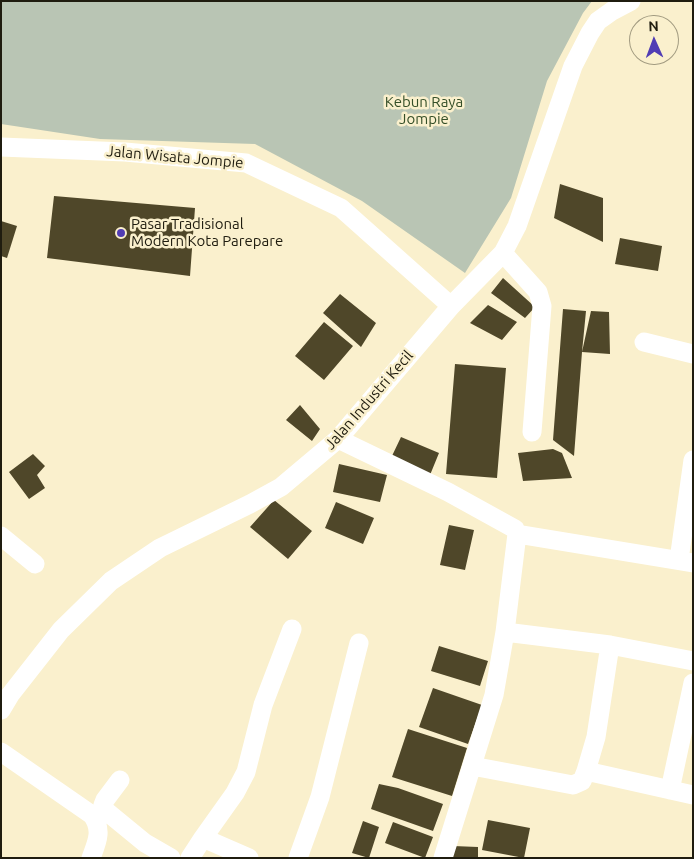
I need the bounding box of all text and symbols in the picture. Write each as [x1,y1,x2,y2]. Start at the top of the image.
north arrow [629,15,679,65]
text: N [648,18,659,34]
park label: Kebun Raya Jompie [385,93,463,128]
street label: Jalan Wisata Jompie [106,142,244,172]
place label: Pasar Tradisional Modern Kota Parepare [131,215,283,250]
marker: Pasar Tradisional Modern Kota Parepare [115,227,127,239]
street label: Jalan Industri Kecil [321,347,417,453]

